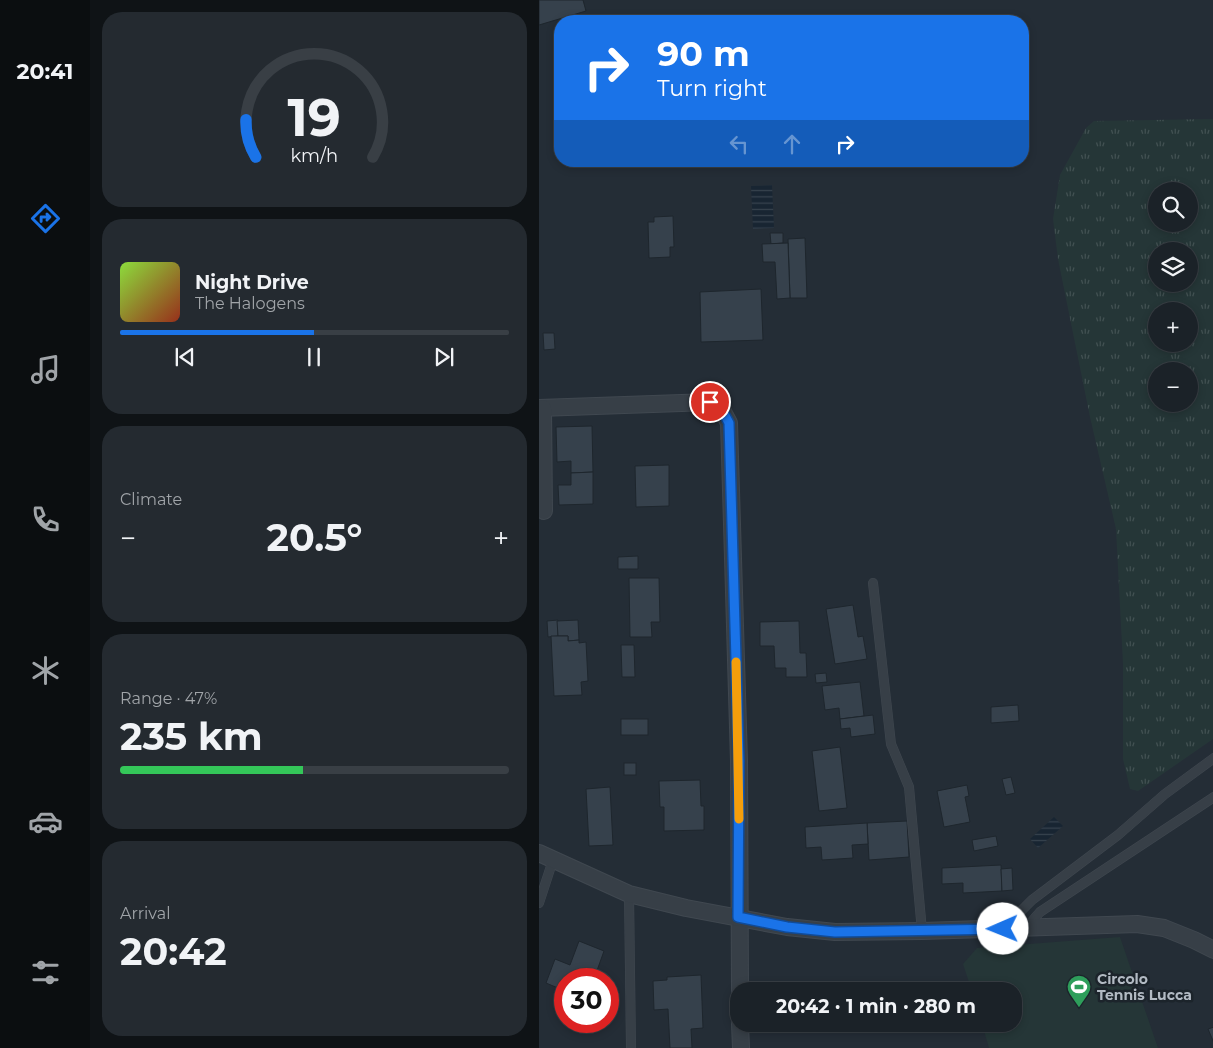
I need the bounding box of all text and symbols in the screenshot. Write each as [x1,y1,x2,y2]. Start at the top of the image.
text: 90 m [657,32,750,75]
icon: right [574,35,639,100]
text: 20:41 [17,58,73,85]
text: Turn right [657,75,767,102]
text: 19 [288,86,341,149]
icon: left [725,130,753,158]
icon: ahead [778,130,806,158]
icon: right [831,130,859,158]
text: km/h [291,145,338,166]
map controls [1148,182,1198,412]
button: search [1148,182,1198,232]
icon: directions [28,201,63,236]
button: layers [1148,242,1198,292]
text: Night Drive [195,271,309,294]
text: The Halogens [195,294,305,313]
button: + [1148,302,1198,352]
icon: previous [171,343,199,371]
icon: pause [300,343,328,371]
icon: next [430,343,458,371]
icon: music [28,352,63,387]
button: − [1148,362,1198,412]
pin [689,381,731,423]
icon: arrive [696,388,724,416]
text: Climate [120,490,182,509]
icon: phone [28,502,63,537]
text: 20.5° [267,514,362,561]
text: − [120,521,136,555]
text: + [493,521,509,555]
icon: climate [28,653,63,688]
text: Range · 47% [120,689,217,708]
text: 235 km [120,713,263,760]
icon: car [28,804,63,839]
position arrow [976,902,1028,954]
text: Arrival [120,904,170,923]
text: 20:42 [120,928,227,975]
icon: filters [28,955,63,990]
speed limit sign: 30 [554,968,619,1033]
place label: Circolo Tennis Lucca [1097,970,1192,1004]
sports icon: Circolo Tennis Lucca [1066,974,1092,1008]
text: 20:42 · 1 min · 280 m [776,995,976,1018]

